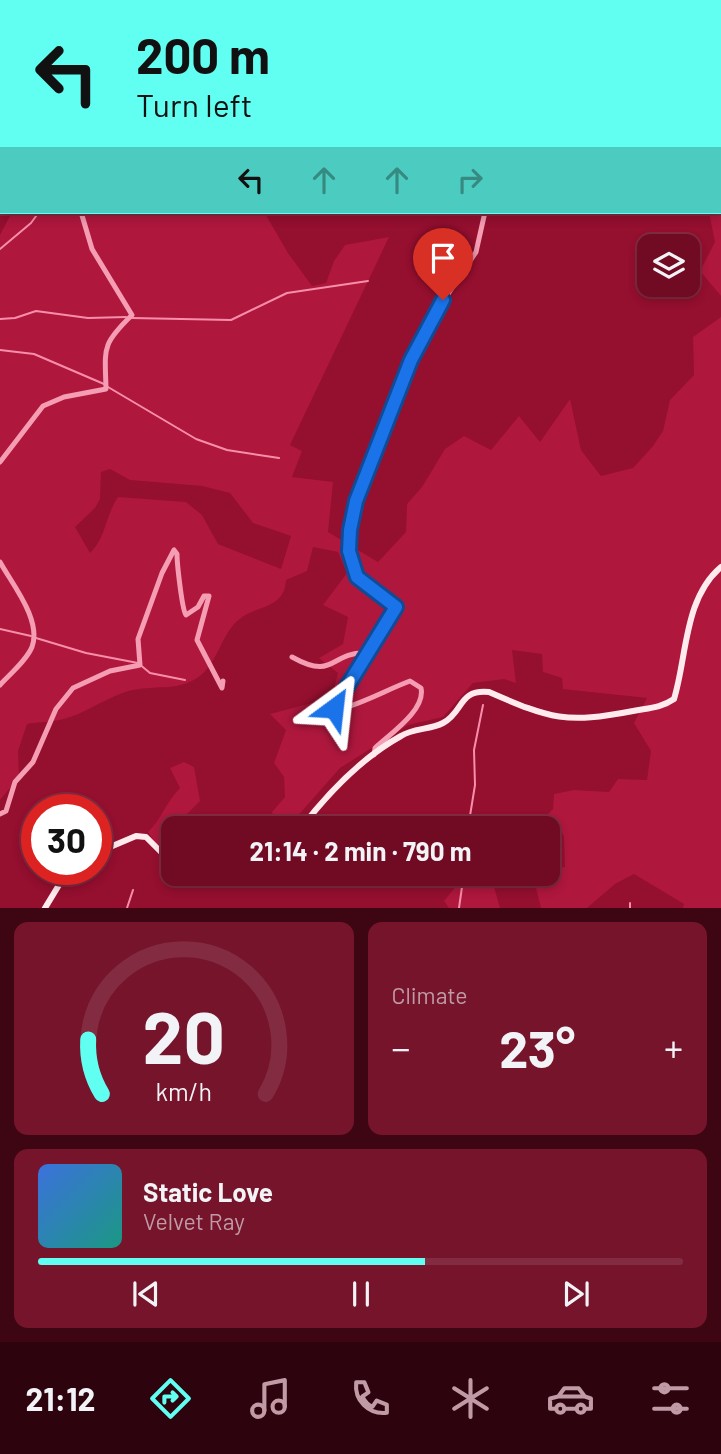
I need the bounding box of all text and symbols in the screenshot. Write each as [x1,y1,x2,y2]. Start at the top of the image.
text: 200 m [136,25,270,84]
icon: left [21,28,112,119]
text: Turn left [136,85,253,123]
icon: left [232,161,270,199]
icon: ahead [305,161,343,199]
icon: ahead [378,161,416,199]
icon: right [451,161,489,199]
pin [413,228,473,300]
map controls [637,234,700,297]
button: layers [637,234,700,297]
icon: arrive [424,239,462,277]
position arrow [297,671,371,745]
speed limit sign: 30 [21,794,112,885]
text: 21:14 · 2 min · 790 m [250,835,471,866]
text: Climate [392,981,468,1009]
text: 20 [143,992,225,1080]
text: 23° [499,1016,575,1078]
text: − [392,1024,411,1070]
text: + [664,1024,683,1070]
text: km/h [155,1076,212,1106]
text: Static Love [143,1176,273,1207]
text: Velvet Ray [143,1207,245,1235]
icon: previous [127,1275,165,1313]
icon: pause [342,1275,380,1313]
icon: next [557,1275,595,1313]
icon: directions [146,1374,195,1423]
icon: music [246,1374,295,1423]
icon: phone [346,1374,395,1423]
icon: climate [446,1374,495,1423]
icon: car [546,1374,595,1423]
icon: filters [646,1374,695,1423]
text: 21:12 [26,1379,95,1417]

